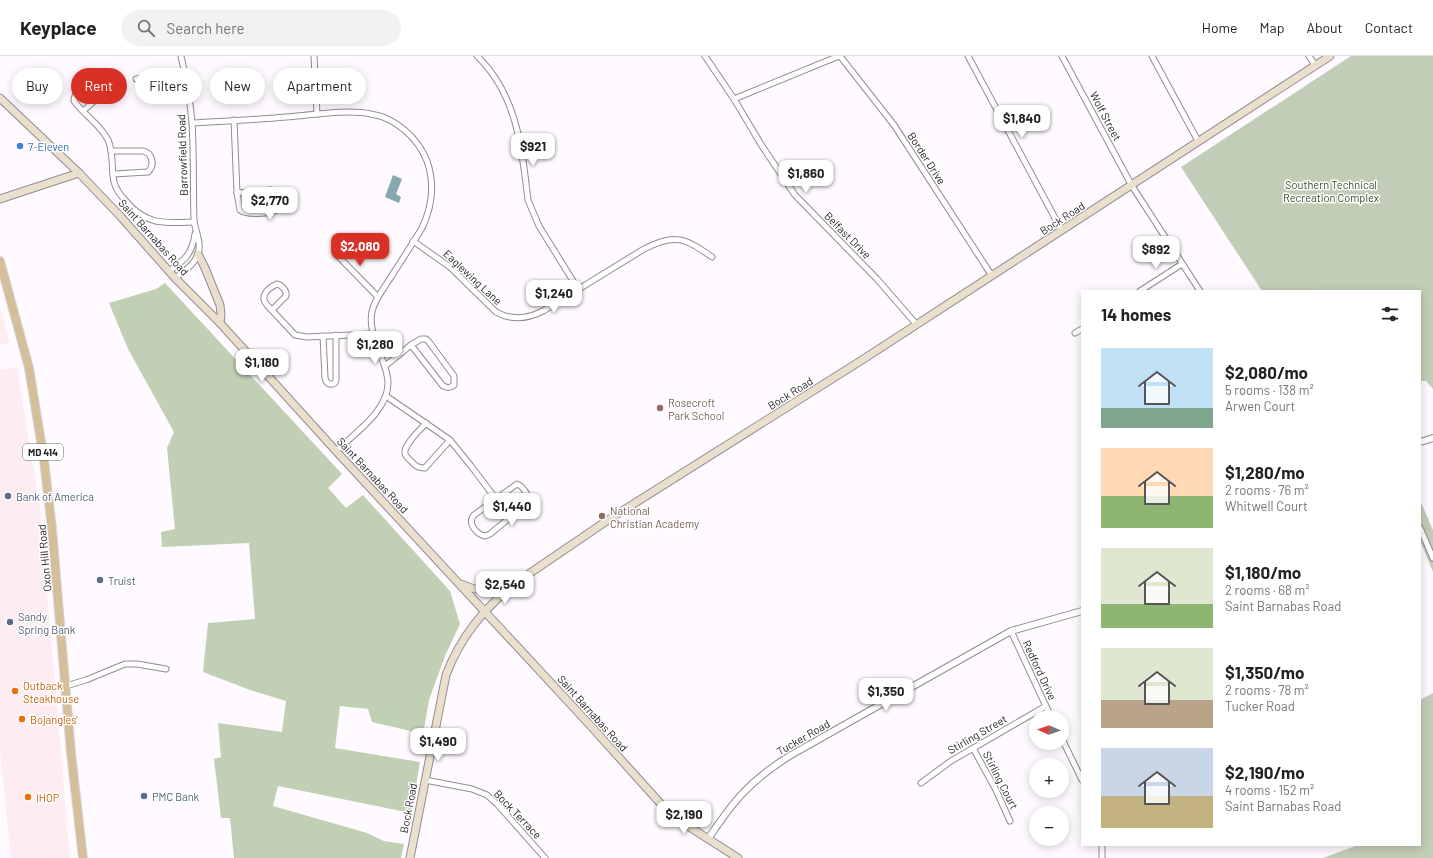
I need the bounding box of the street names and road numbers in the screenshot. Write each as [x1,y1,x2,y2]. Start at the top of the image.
street label: Wolf Street [1088,89,1124,143]
street label: Barrowfield Road [174,114,190,196]
street label: Border Drive [905,130,949,187]
street label: Saint Barnabas Road [116,196,192,278]
street label: Bock Road [1037,199,1087,237]
street label: Belfast Drive [822,209,874,261]
street label: Eaglewing Lane [441,247,505,307]
street label: Bock Road [765,374,815,412]
street label: Saint Barnabas Road [335,435,411,515]
road number: MD 414 [23,444,63,460]
street label: Oxon Hill Road [35,524,53,592]
street label: Redford Drive [1020,638,1060,702]
street label: Saint Barnabas Road [555,672,631,754]
street label: Stirling Street [945,712,1009,756]
street label: Tucker Road [774,717,832,757]
street label: Stirling Court [981,749,1021,811]
street label: Bock Road [397,782,419,834]
street label: Bock Terrace [491,787,545,841]

